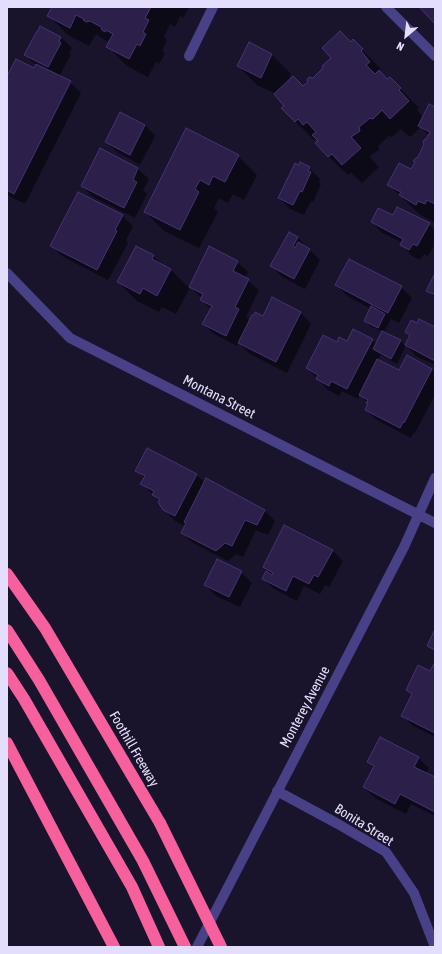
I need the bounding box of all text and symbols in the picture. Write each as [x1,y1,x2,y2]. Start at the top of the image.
north arrow [386,16,426,56]
text: N [395,40,406,53]
street label: Montana Street [180,372,258,422]
street label: Monterey Avenue [277,663,333,751]
street label: Foothill Freeway [106,708,162,790]
street label: Bonita Street [331,800,397,850]

